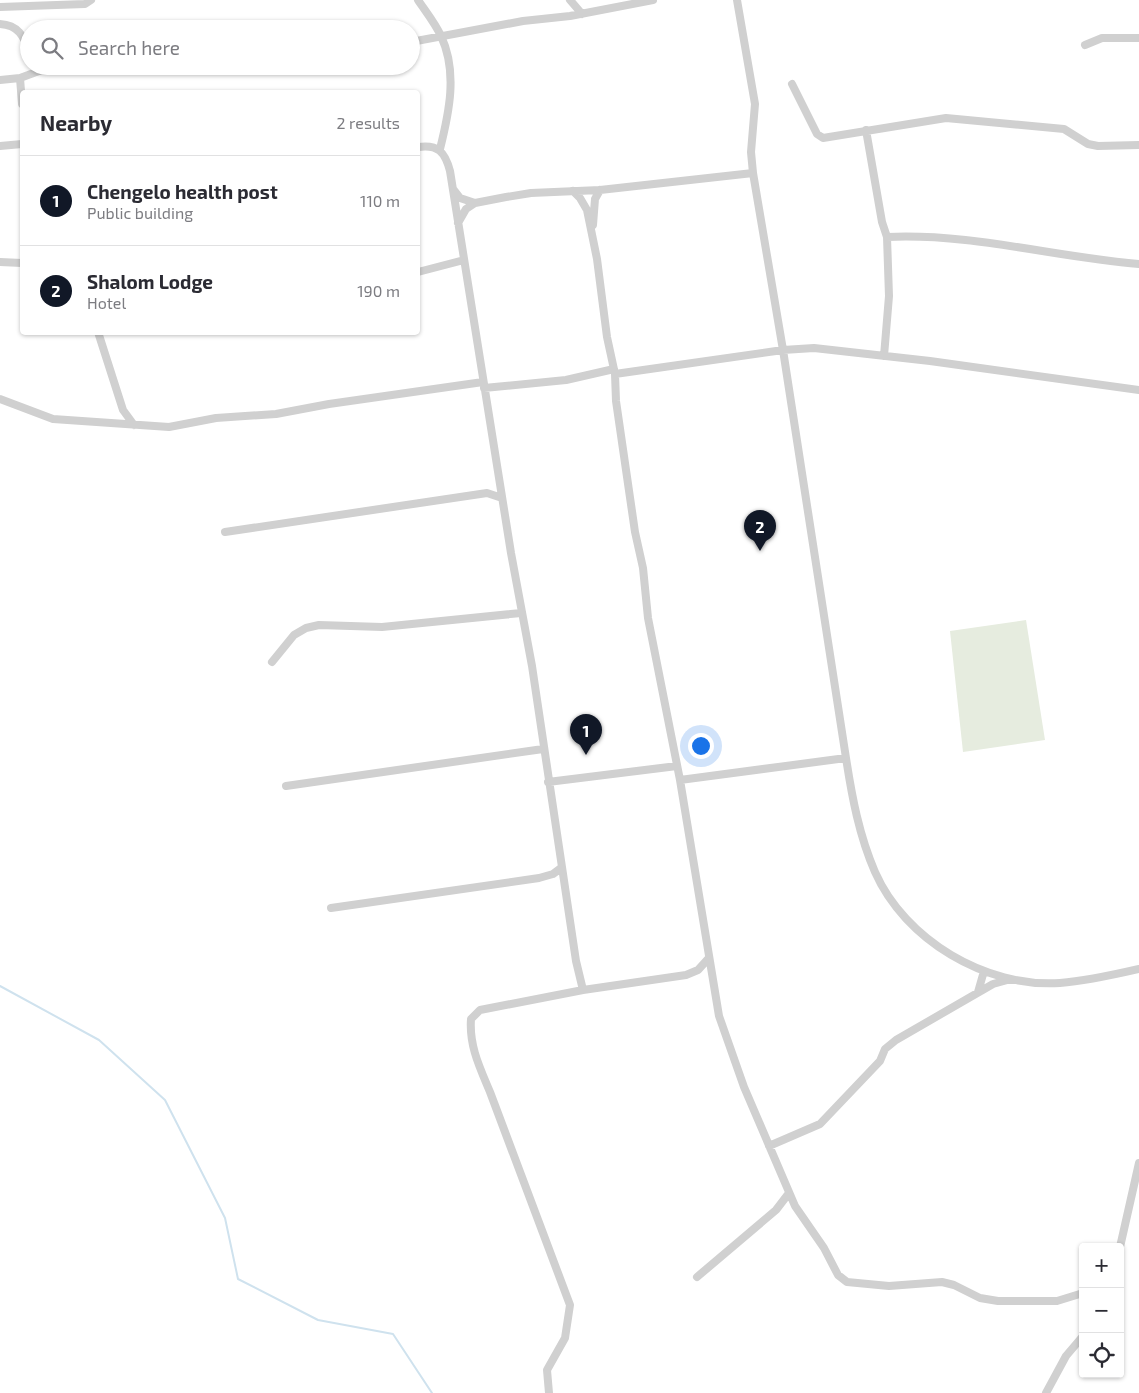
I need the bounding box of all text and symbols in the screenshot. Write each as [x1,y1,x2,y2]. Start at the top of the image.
search box [20,20,420,75]
icon: search [38,34,66,62]
text: Search here [78,36,180,59]
text: Nearby [40,110,112,135]
text: 2 results [337,113,400,132]
text: Chengelo health post [87,180,278,203]
text: 1 [53,191,59,210]
text: 110 m [360,191,400,210]
text: Public building [87,203,193,222]
text: Shalom Lodge [87,270,213,293]
text: 2 [51,281,61,300]
text: 190 m [357,281,400,300]
text: Hotel [87,293,126,312]
pin: 2 [744,510,776,551]
pin: 1 [570,714,602,755]
your location [688,733,714,759]
map controls [1079,1243,1124,1378]
button: + [1079,1243,1124,1288]
button: − [1079,1288,1124,1333]
button: locate [1079,1333,1124,1378]

